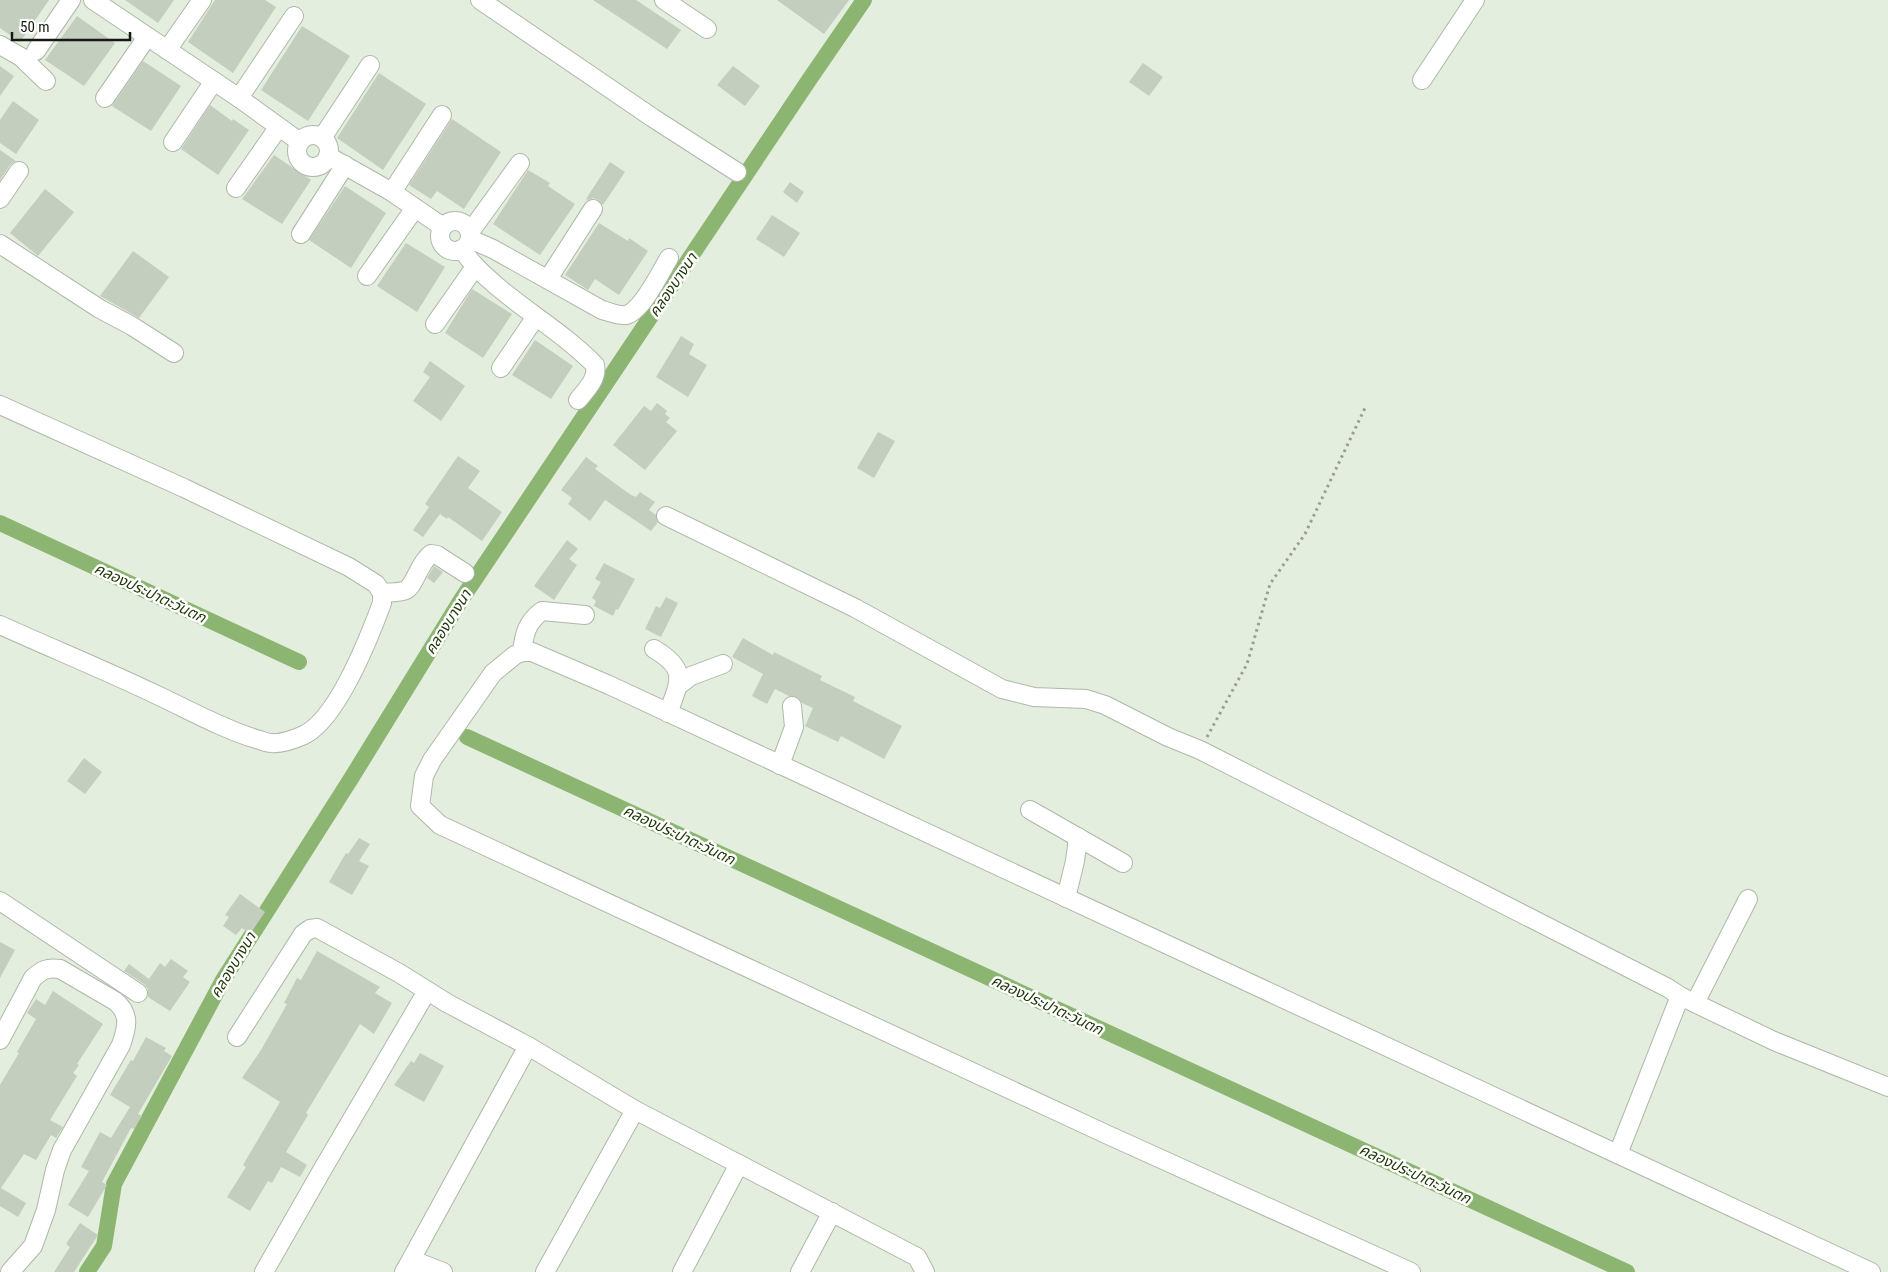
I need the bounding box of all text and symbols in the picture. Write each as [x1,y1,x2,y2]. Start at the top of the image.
scale bar [12,10,130,42]
text: 50 m [20,18,50,36]
water label: คลองบางนา [645,249,701,320]
water label: คลองประปาตะวันตก [91,559,209,627]
water label: คลองบางนา [421,586,475,658]
water label: คลองประปาตะวันตก [620,801,738,869]
water label: คลองบางนา [207,928,260,1001]
water label: คลองประปาตะวันตก [988,971,1106,1039]
water label: คลองประปาตะวันตก [1356,1140,1474,1208]

